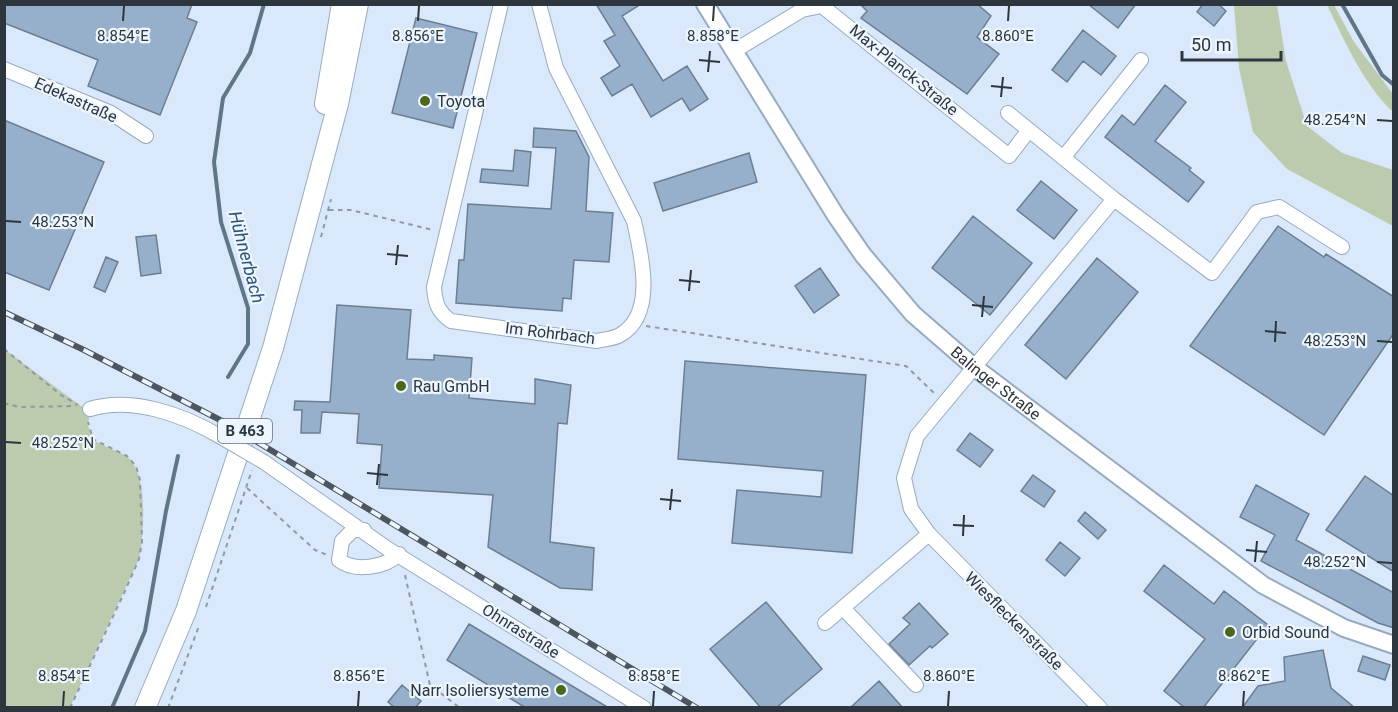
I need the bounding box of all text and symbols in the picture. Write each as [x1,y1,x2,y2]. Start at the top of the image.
street label: Max-Planck-Straße [846,20,962,120]
scale bar [1182,24,1281,62]
text: 8.854°E [97,27,149,45]
text: 8.856°E [392,27,444,45]
text: 8.858°E [687,27,739,45]
text: 8.860°E [982,27,1034,45]
text: 50 m [1191,34,1231,55]
street label: Edekastraße [32,73,120,127]
place label: Toyota [437,92,485,111]
marker: Toyota [418,94,432,108]
text: 48.254°N [1304,111,1366,129]
water label: Hühnerbach [225,209,269,305]
text: 48.253°N [32,213,94,231]
street label: Im Rohrbach [504,318,596,348]
text: 48.253°N [1304,332,1366,350]
street label: Balinger Straße [947,342,1045,424]
place label: Rau GmbH [413,377,490,396]
marker: Rau GmbH [394,379,408,393]
road number: B 463 [218,419,272,443]
text: 48.252°N [32,434,94,452]
text: 48.252°N [1304,553,1366,571]
street label: Wiesfleckenstraße [961,568,1067,674]
street label: Ohnrastraße [479,600,563,662]
place label: Orbid Sound [1242,623,1330,642]
marker: Orbid Sound [1223,625,1237,639]
text: 8.854°E [38,667,90,685]
text: 8.856°E [333,667,385,685]
text: 8.858°E [628,667,680,685]
text: 8.860°E [923,667,975,685]
text: 8.862°E [1218,667,1270,685]
place label: Narr Isoliersysteme [410,681,549,700]
marker: Narr Isoliersysteme [554,683,568,697]

